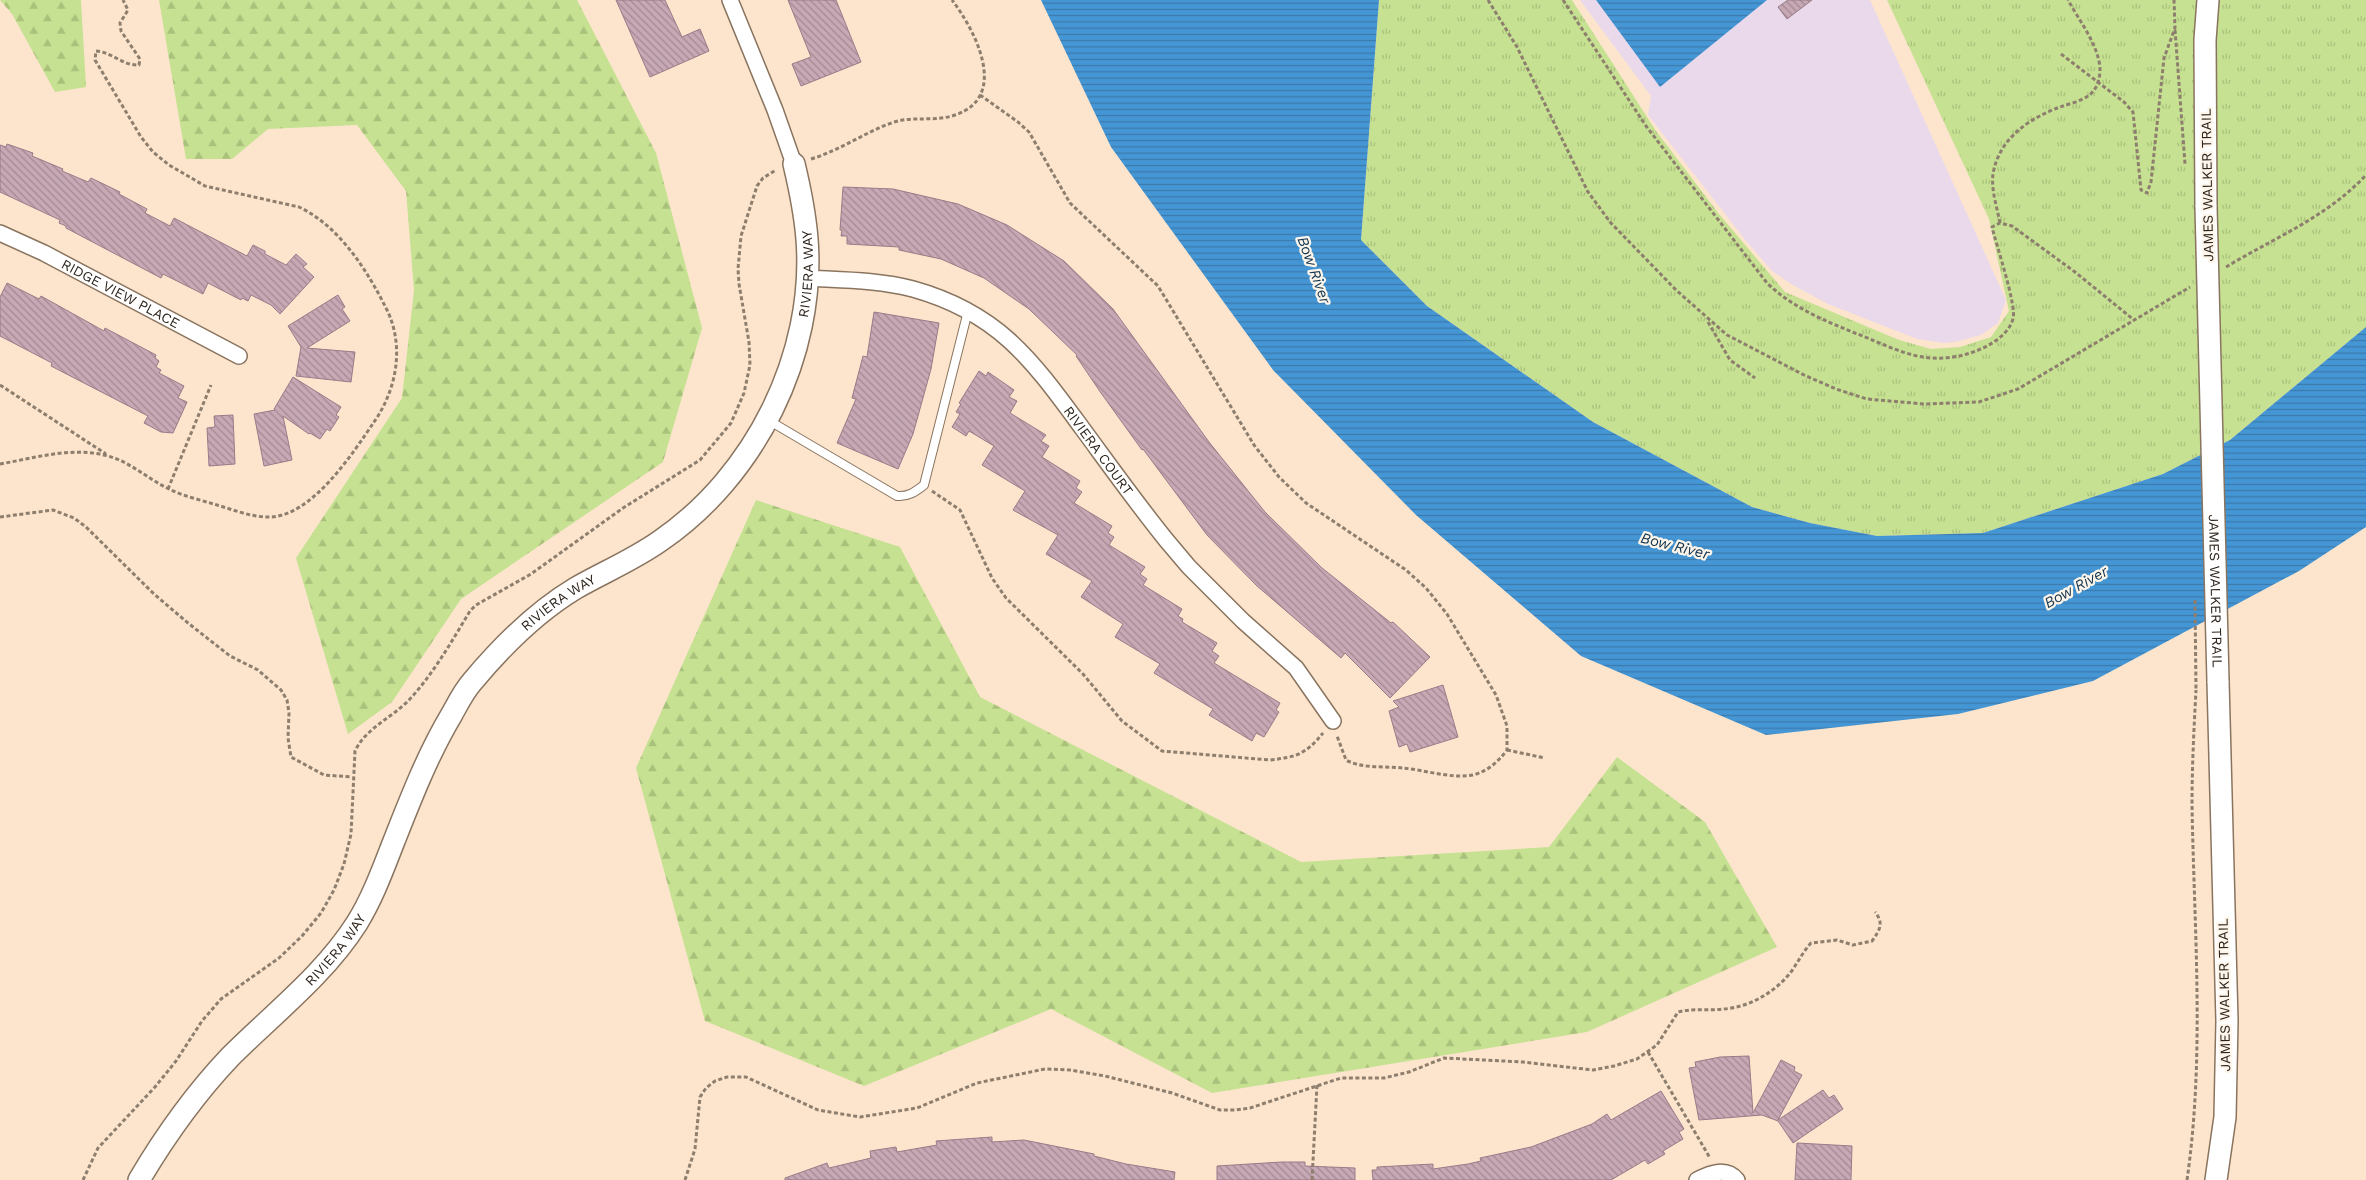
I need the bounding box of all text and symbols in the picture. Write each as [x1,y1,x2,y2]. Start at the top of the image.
street label: JAMES WALKER TRAIL [2198,108,2216,262]
street label: RIVIERA WAY [795,230,816,319]
water label: Bow River [1294,234,1335,307]
street label: RIDGE VIEW PLACE [59,256,183,331]
street label: RIVIERA COURT [1061,403,1137,498]
street label: JAMES WALKER TRAIL [2206,514,2226,668]
water label: Bow River [1639,529,1712,564]
water label: Bow River [2041,562,2112,612]
street label: RIVIERA WAY [518,571,598,634]
street label: RIVIERA WAY [302,911,369,989]
street label: JAMES WALKER TRAIL [2215,918,2233,1072]

